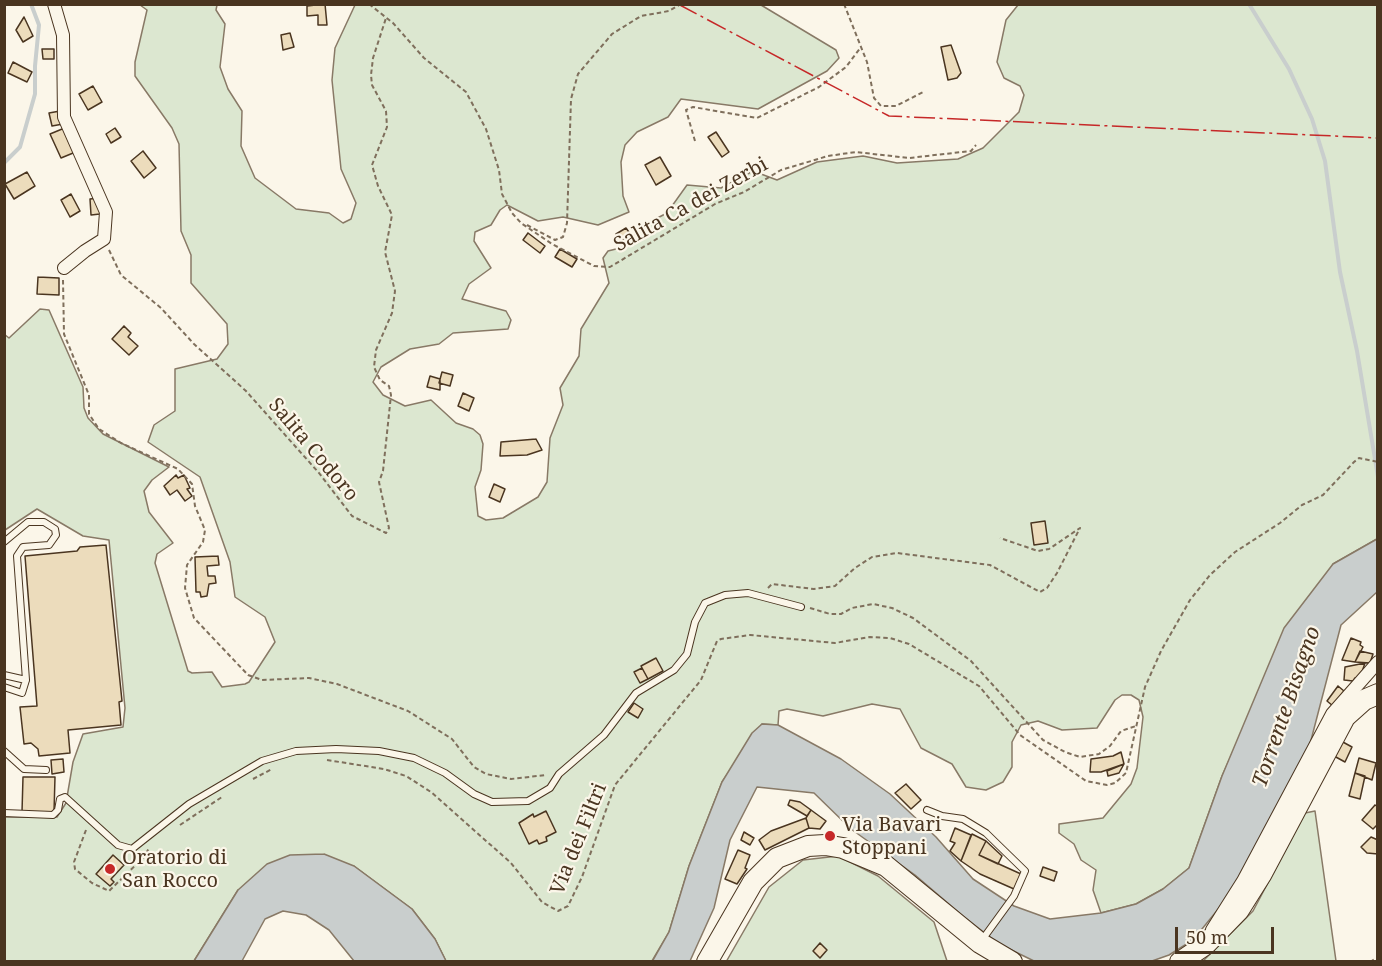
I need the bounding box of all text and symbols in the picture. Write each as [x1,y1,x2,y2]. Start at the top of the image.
street label: Salita Ca dei Zerbi [610,153,772,257]
street label: Salita Codoro [263,394,363,506]
water label: Torrente Bisagno [1248,623,1326,791]
street label: Via dei Filtri [546,780,612,898]
place label: Via Bavari Stoppani [842,813,941,860]
marker: Via Bavari Stoppani [823,829,837,843]
place label: Oratorio di San Rocco [122,846,227,893]
marker: Oratorio di San Rocco [103,862,117,876]
scale bar [1178,915,1277,953]
text: 50 m [1186,925,1228,949]

